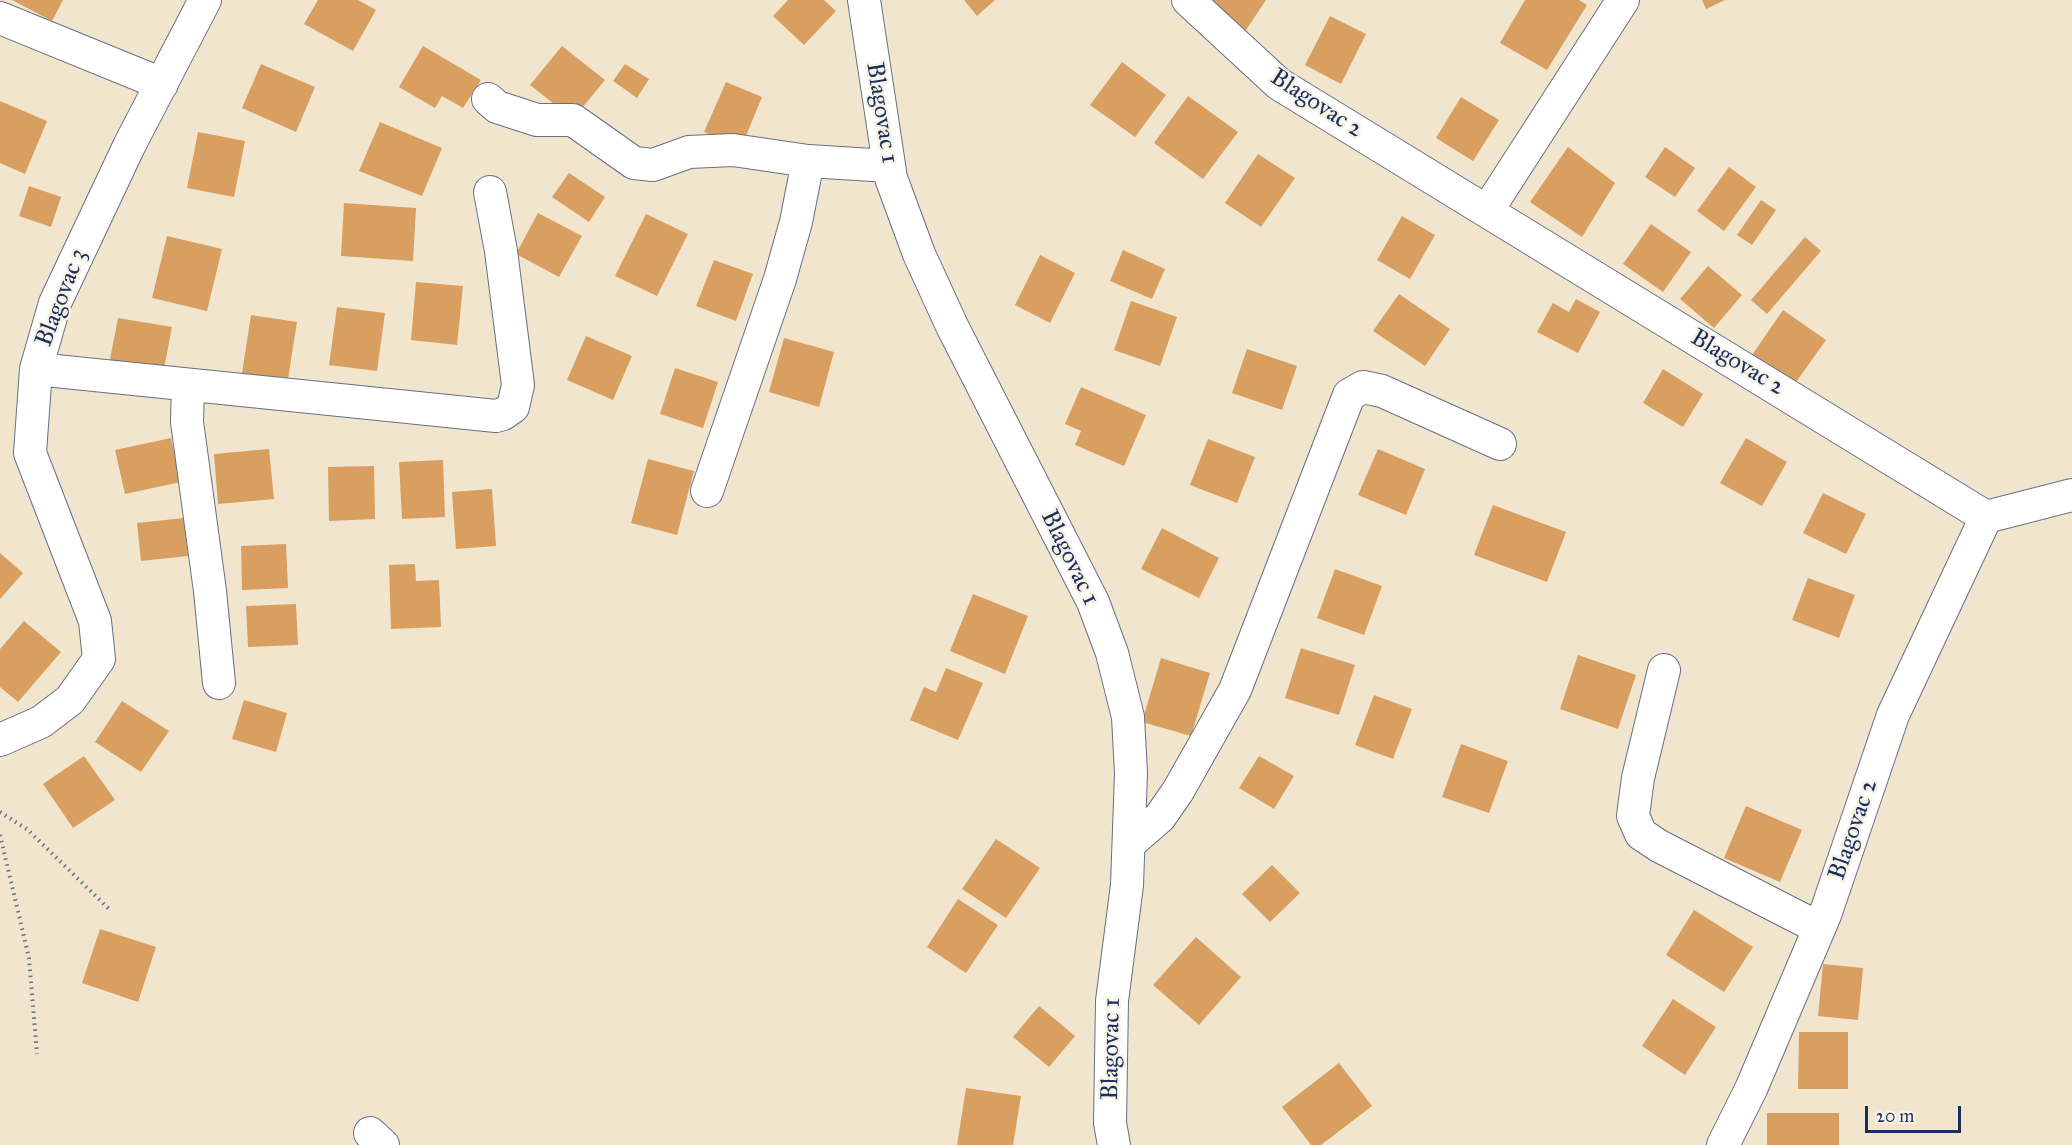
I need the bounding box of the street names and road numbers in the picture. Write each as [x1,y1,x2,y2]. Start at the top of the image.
street label: Blagovac 1 [859,60,903,166]
street label: Blagovac 2 [1264,63,1368,145]
street label: Blagovac 3 [30,245,94,351]
street label: Blagovac 2 [1685,324,1789,402]
street label: Blagovac 1 [1034,506,1104,610]
street label: Blagovac 2 [1823,776,1885,884]
street label: Blagovac 1 [1097,998,1127,1100]

